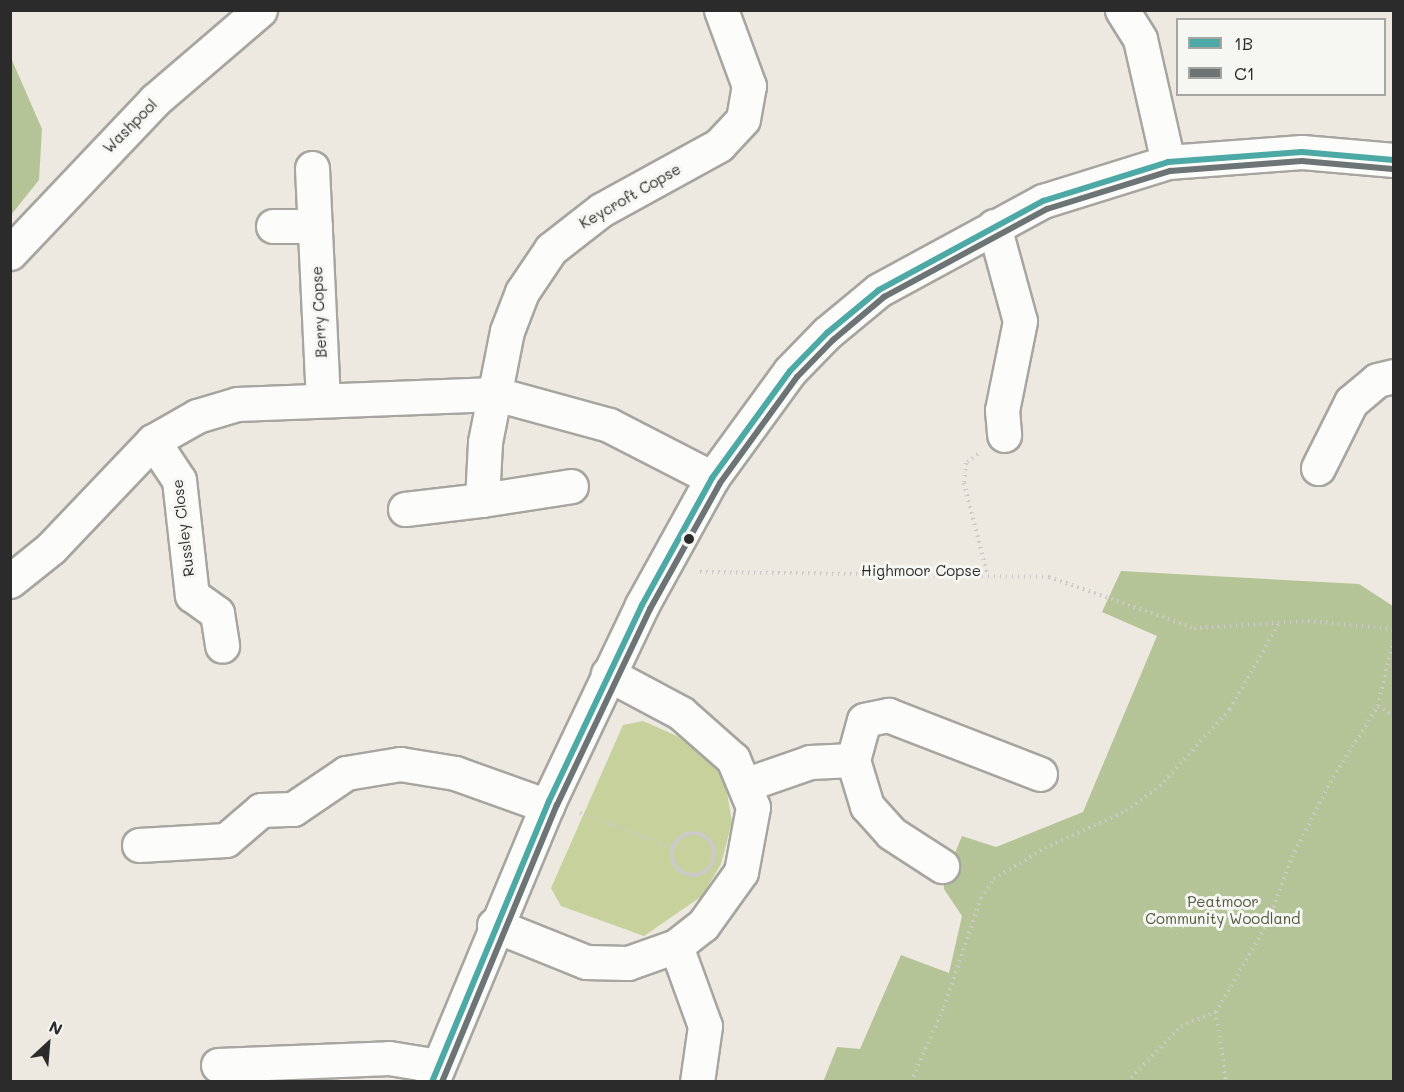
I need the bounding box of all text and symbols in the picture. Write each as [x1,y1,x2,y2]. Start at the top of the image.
legend [1176,18,1386,96]
text: 1B [1234,31,1253,55]
text: C1 [1234,61,1255,85]
street label: Washpool [99,95,161,157]
street label: Keycroft Copse [576,160,684,232]
street label: Berry Copse [308,266,330,358]
street label: Russley Close [168,478,198,578]
unlabelled marker [683,533,695,545]
street label: Highmoor Copse [861,562,981,580]
park label: Peatmoor Community Woodland [1145,892,1301,927]
north arrow [18,1014,78,1074]
text: N [46,1015,66,1039]

